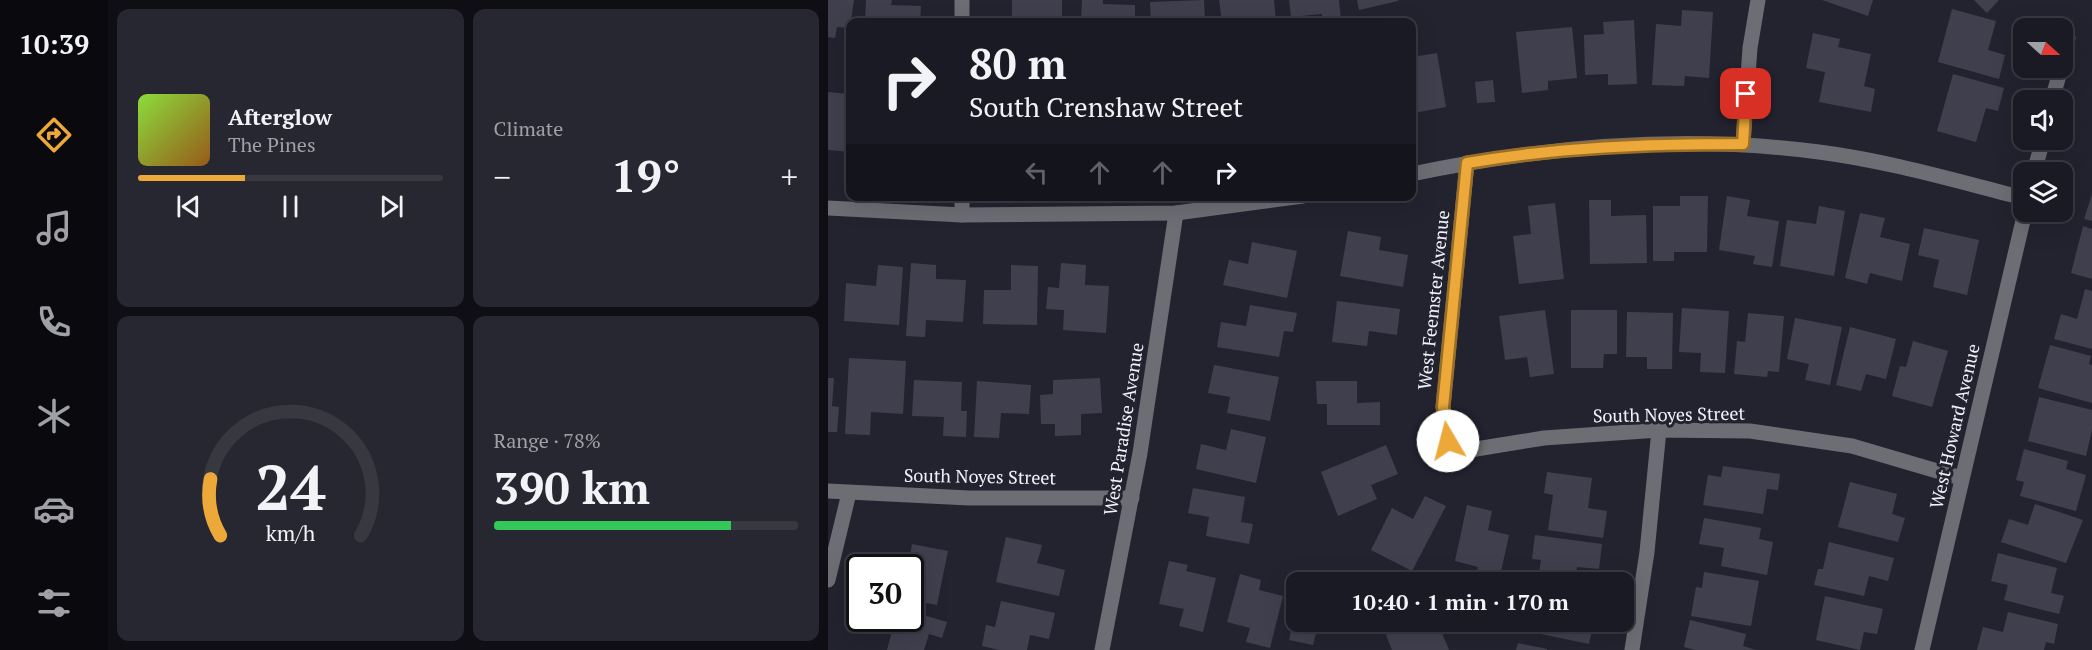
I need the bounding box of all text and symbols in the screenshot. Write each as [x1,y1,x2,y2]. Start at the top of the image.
north arrow [2013,18,2073,78]
map controls [2013,18,2073,222]
text: 10:39 [19,26,89,62]
text: 80 m [969,35,1067,91]
icon: right [870,42,948,120]
pin [1720,68,1771,119]
icon: arrive [1729,77,1762,110]
text: South Crenshaw Street [969,89,1243,125]
button: sound [2013,90,2073,150]
text: Afterglow [228,102,332,131]
icon: directions [33,114,75,156]
text: Climate [494,115,563,142]
text: The Pines [228,131,316,158]
text: 19° [611,145,680,205]
text: − [494,155,511,198]
text: + [780,155,798,198]
icon: left [1020,156,1053,189]
icon: ahead [1083,156,1116,189]
icon: ahead [1146,156,1179,189]
icon: right [1209,156,1242,189]
button: layers [2013,162,2073,222]
icon: previous [172,190,205,223]
icon: pause [274,190,307,223]
icon: next [375,190,408,223]
icon: music [33,207,75,249]
street label: West Feemster Avenue [1412,209,1454,391]
icon: phone [33,301,75,343]
street label: West Paradise Avenue [1097,341,1149,517]
street label: West Howard Avenue [1923,341,1985,511]
icon: climate [33,395,75,437]
street label: South Noyes Street [1593,401,1746,427]
position arrow [1416,409,1480,473]
text: Range · 78% [494,427,601,454]
text: 24 [255,445,326,528]
text: 390 km [494,457,650,517]
street label: South Noyes Street [904,463,1057,489]
icon: car [33,488,75,530]
text: km/h [265,519,315,547]
speed limit sign: 30 [846,554,924,632]
icon: filters [33,582,75,624]
text: 10:40 · 1 min · 170 m [1351,587,1569,616]

